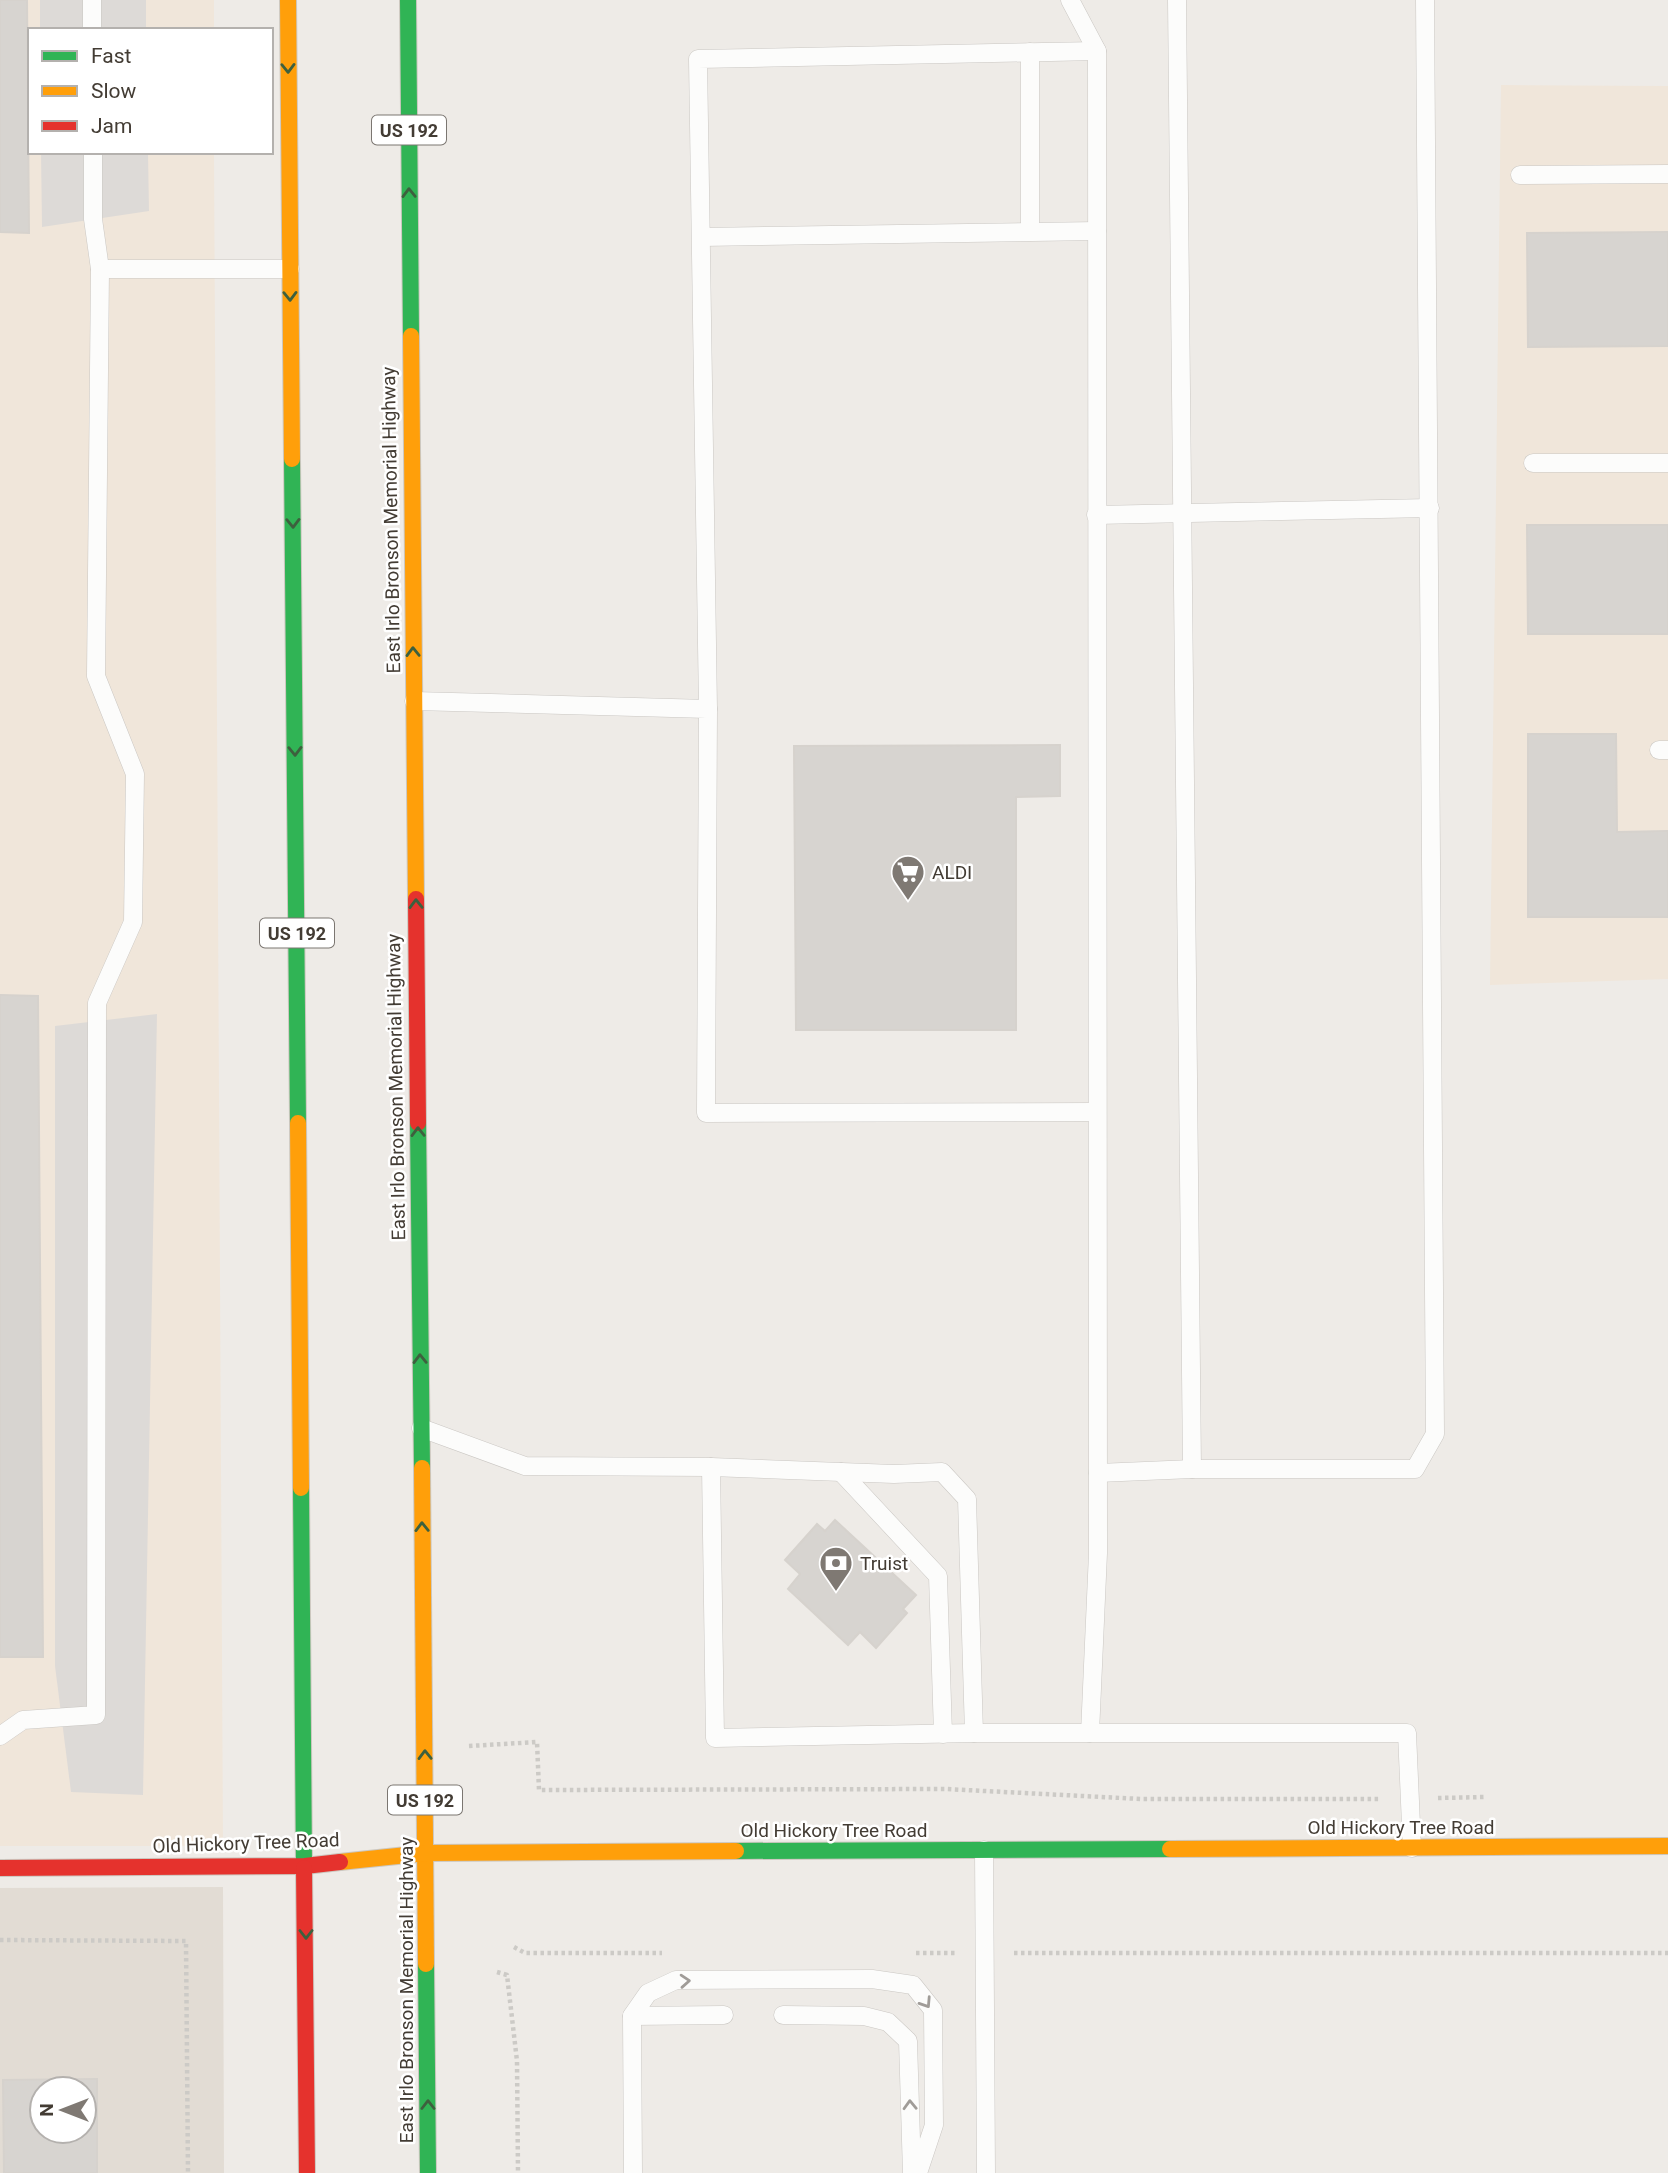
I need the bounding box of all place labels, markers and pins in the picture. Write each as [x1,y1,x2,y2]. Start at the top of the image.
supermarket icon: ALDI [889,853,927,902]
place label: ALDI [932,861,972,884]
bank icon: Truist [817,1544,855,1593]
place label: Truist [860,1552,908,1575]

